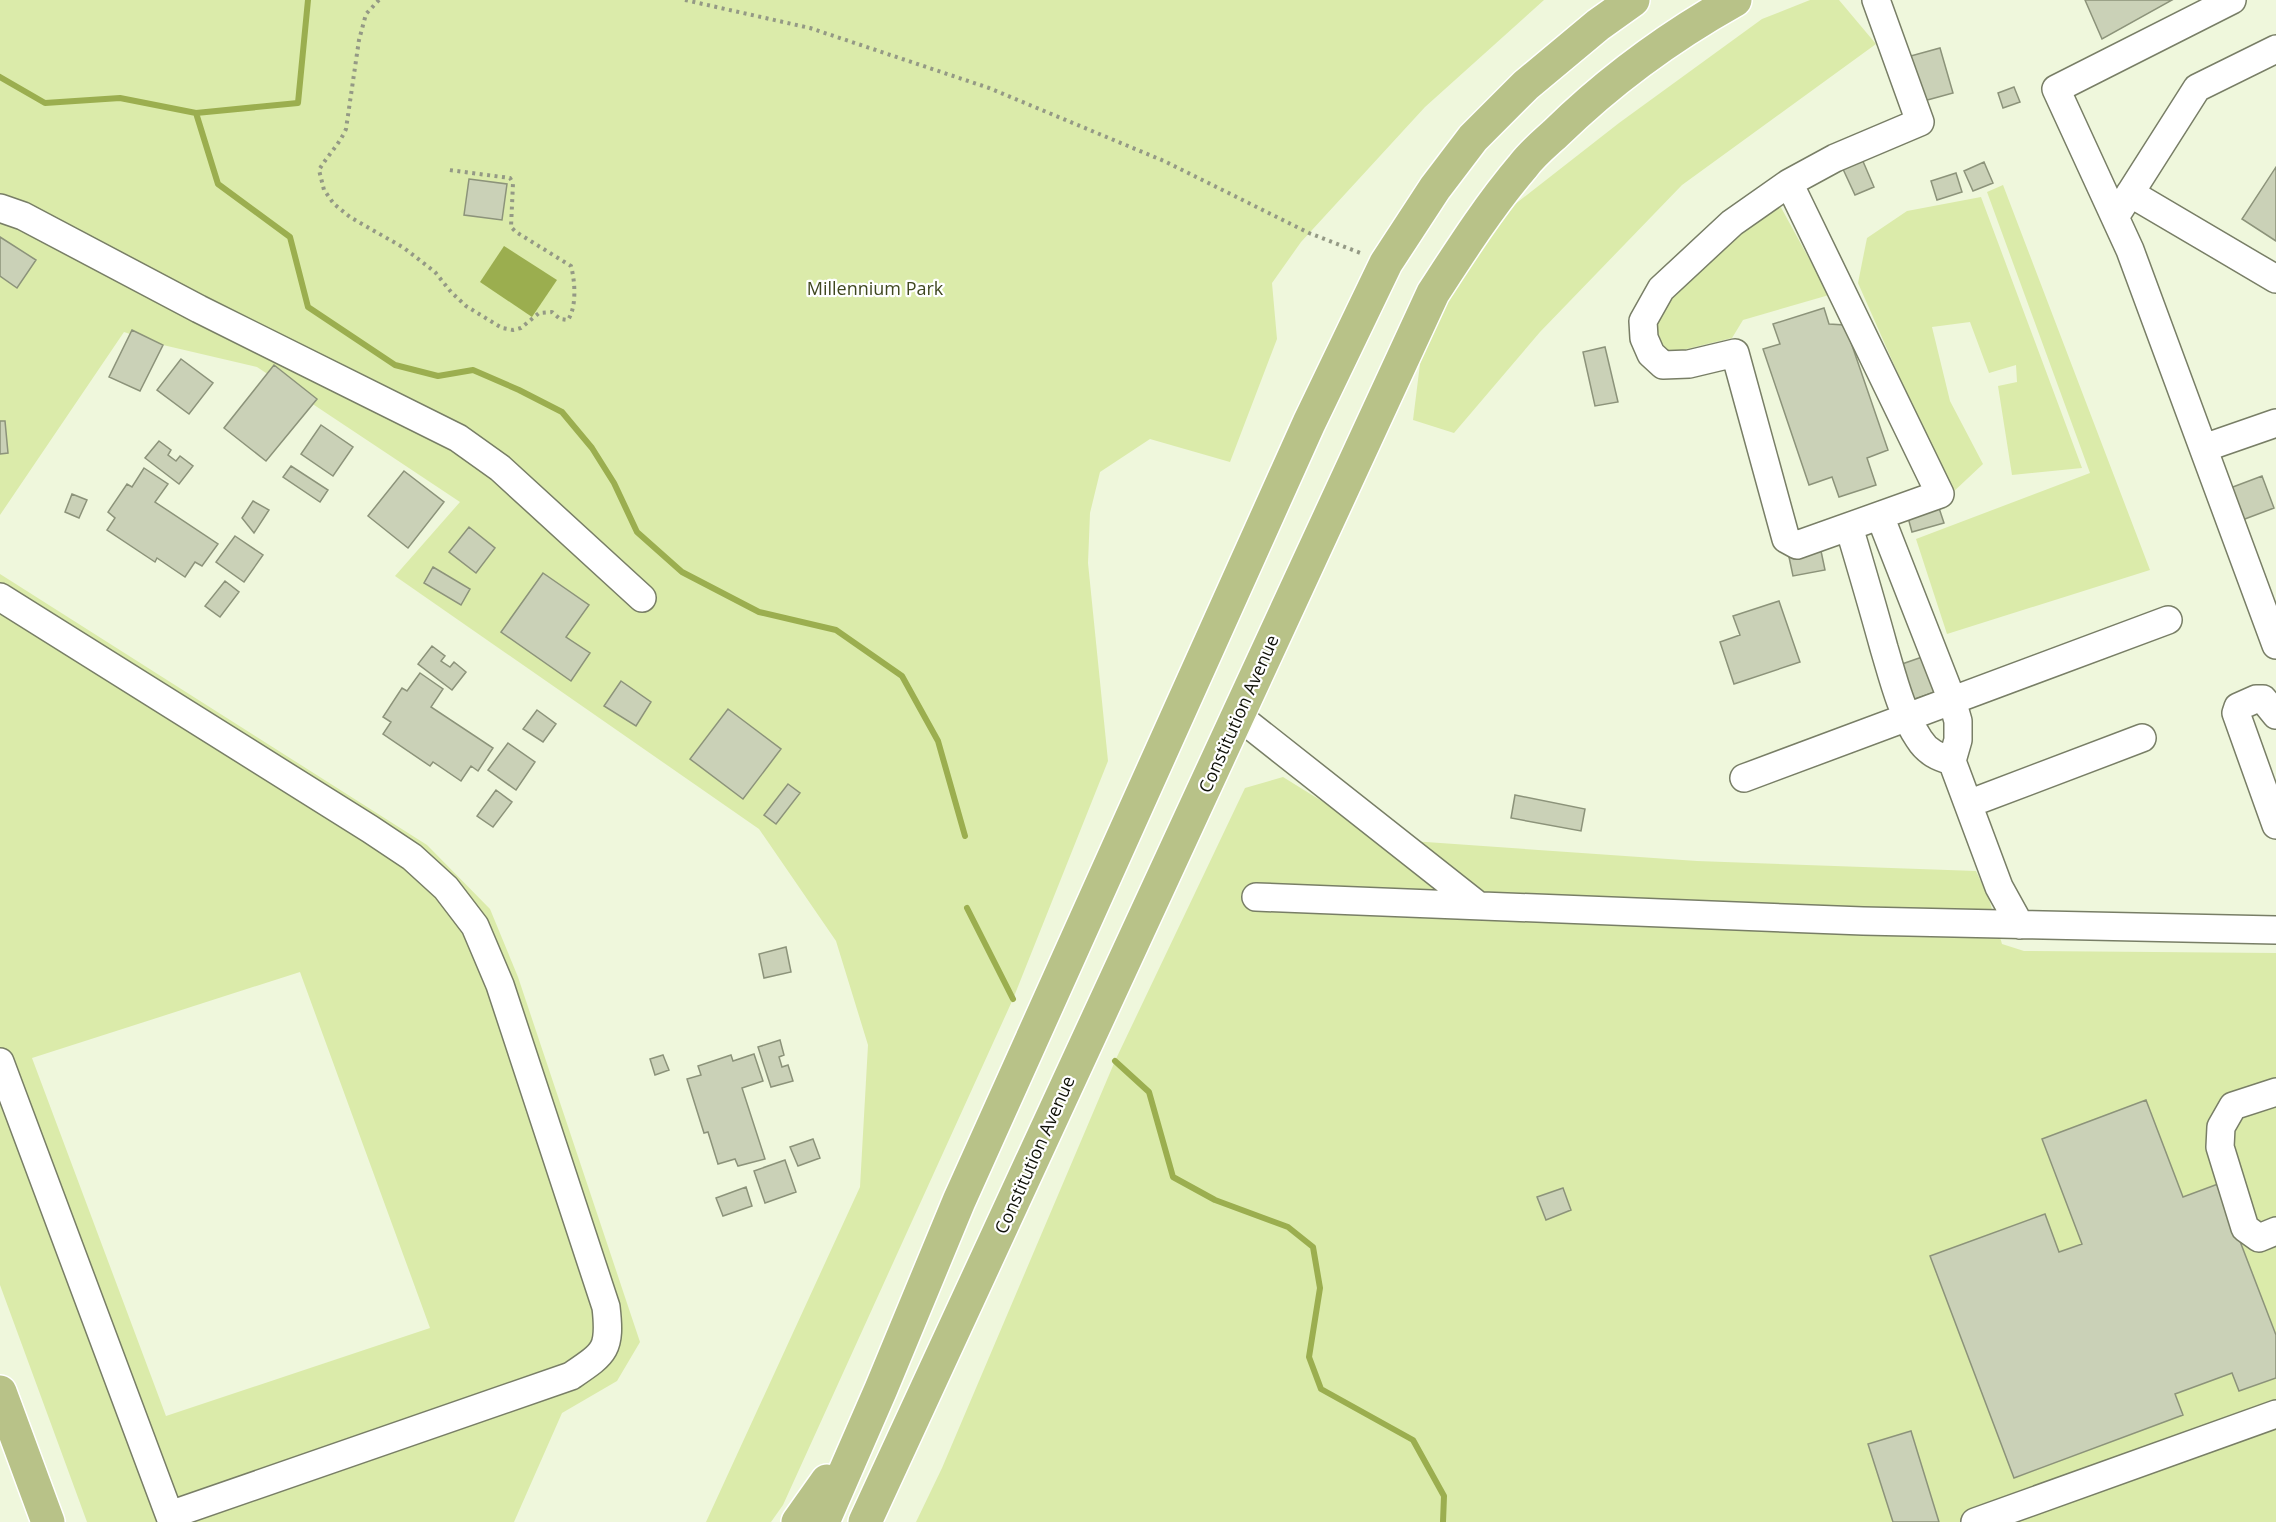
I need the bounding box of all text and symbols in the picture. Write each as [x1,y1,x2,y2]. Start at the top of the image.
park label: Millennium Park [807,276,944,300]
street label: Constitution Avenue [1192,631,1284,796]
street label: Constitution Avenue [988,1072,1080,1237]

